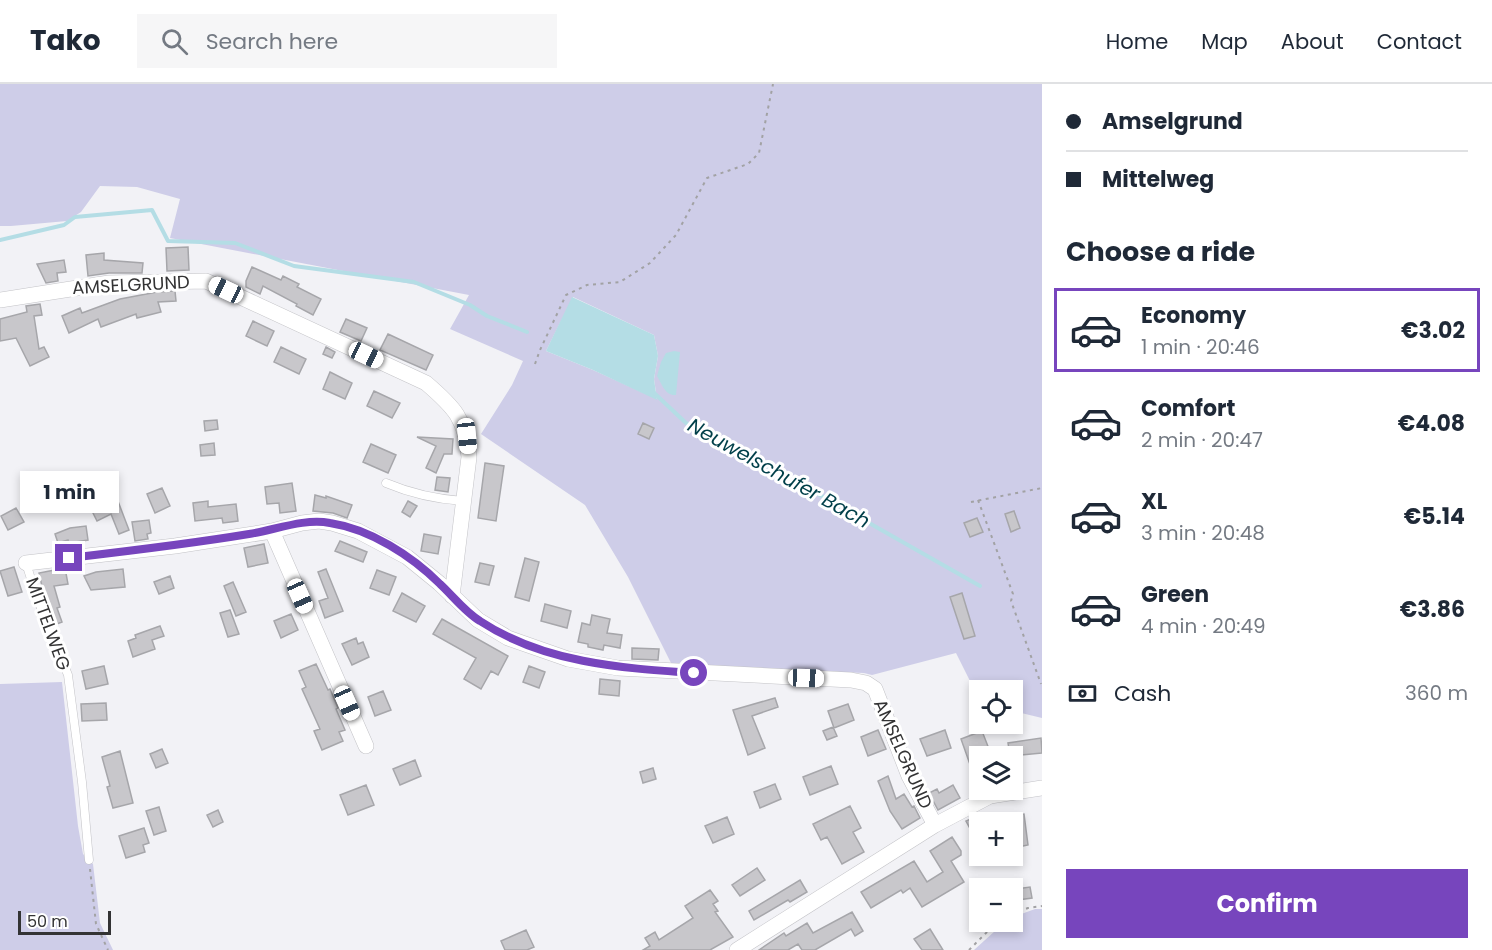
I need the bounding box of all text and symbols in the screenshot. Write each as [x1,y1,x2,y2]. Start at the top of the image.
search box [137,14,557,68]
text: Tako [30,21,101,60]
icon: search [158,25,191,58]
text: Search here [206,26,338,57]
text: Home [1106,27,1168,56]
text: Map [1201,27,1248,56]
text: About [1281,27,1344,56]
text: Contact [1377,27,1462,56]
text: Amselgrund [1102,106,1243,137]
text: Mittelweg [1102,164,1214,195]
text: Choose a ride [1066,233,1255,270]
street label: AMSELGRUND [72,269,190,300]
car [206,274,246,306]
text: Economy [1141,300,1246,331]
icon: car [1069,303,1123,357]
text: €3.02 [1401,315,1465,346]
text: 1 min · 20:46 [1141,333,1260,361]
car [346,339,386,371]
text: Comfort [1141,393,1235,424]
icon: car [1069,396,1123,450]
text: €4.08 [1398,408,1465,439]
water label: Neuwelschufer Bach [683,411,875,535]
car [456,417,478,455]
text: 2 min · 20:47 [1141,426,1263,454]
callout: 1 min [20,471,118,513]
text: 1 min [43,478,96,506]
text: XL [1141,486,1167,517]
icon: car [1069,489,1123,543]
text: €5.14 [1404,501,1465,532]
text: 3 min · 20:48 [1141,519,1265,547]
route end [55,544,82,571]
street label: MITTELWEG [20,574,77,674]
car [284,576,316,616]
text: Green [1141,579,1209,610]
icon: car [1069,582,1123,636]
text: €3.86 [1400,594,1465,625]
text: 4 min · 20:49 [1141,612,1266,640]
route start [680,659,707,686]
car [788,668,824,688]
icon: cash [1066,677,1099,710]
text: Cash [1114,678,1171,709]
text: 360 m [1405,679,1468,707]
map controls [969,680,1023,932]
button: locate [969,680,1023,734]
car [331,683,363,723]
street label: AMSELGRUND [868,695,939,813]
button: layers [969,746,1023,800]
button: + [969,812,1023,866]
button: Confirm [1066,869,1468,938]
button: − [969,878,1023,932]
scale bar [18,908,111,936]
text: 50 m [27,910,68,933]

